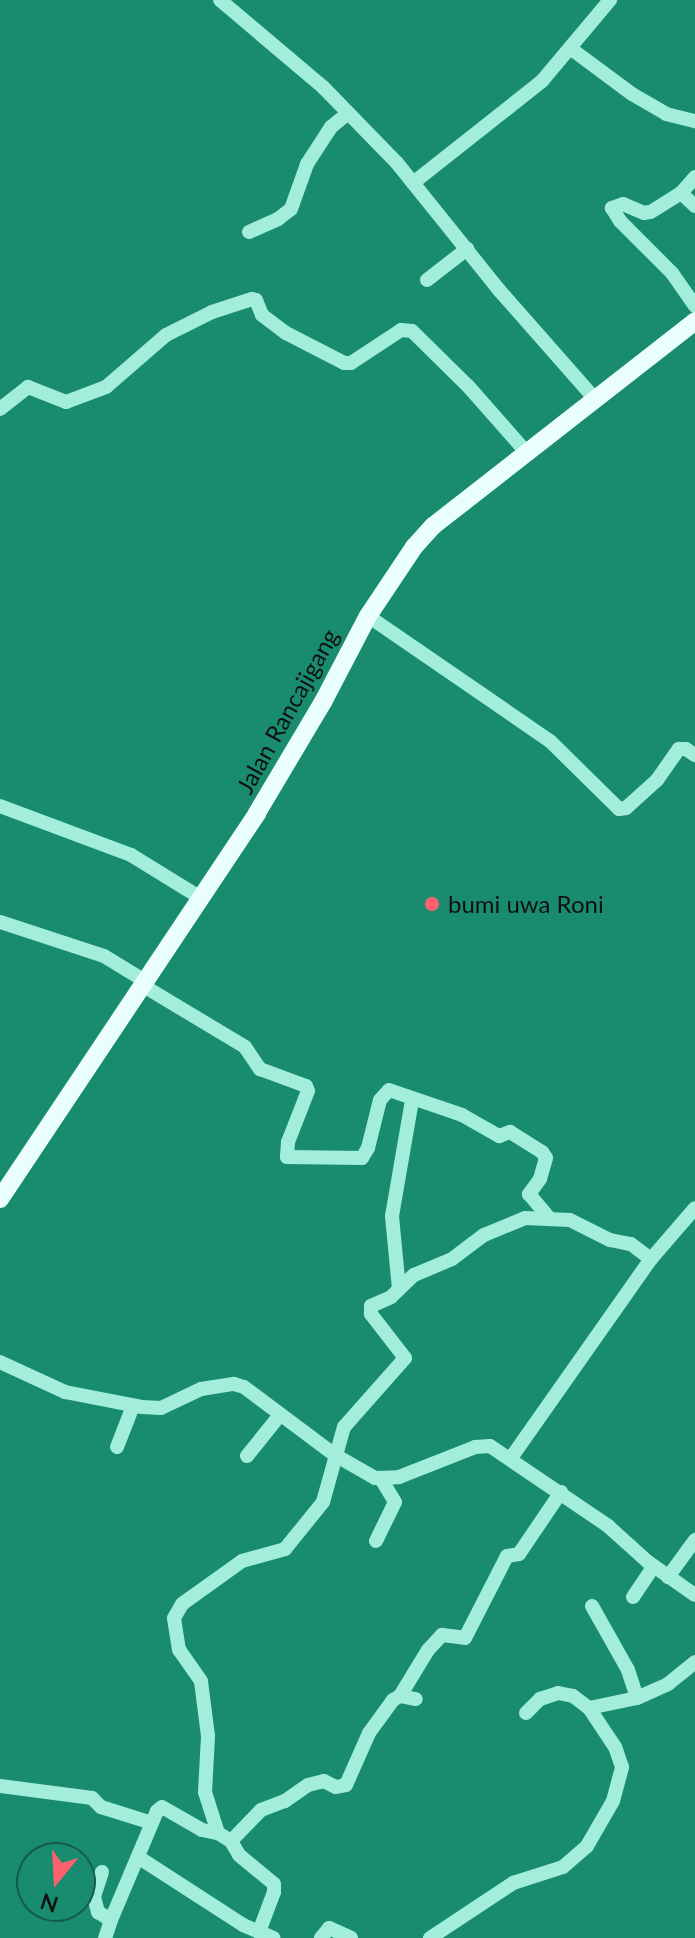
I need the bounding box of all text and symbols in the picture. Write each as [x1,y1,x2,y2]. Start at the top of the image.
street label: Jalan Rancajigang [230,624,344,798]
place label: bumi uwa Roni [448,890,604,918]
marker: bumi uwa Roni [423,895,441,913]
north arrow [16,1842,96,1922]
text: N [37,1888,61,1919]

